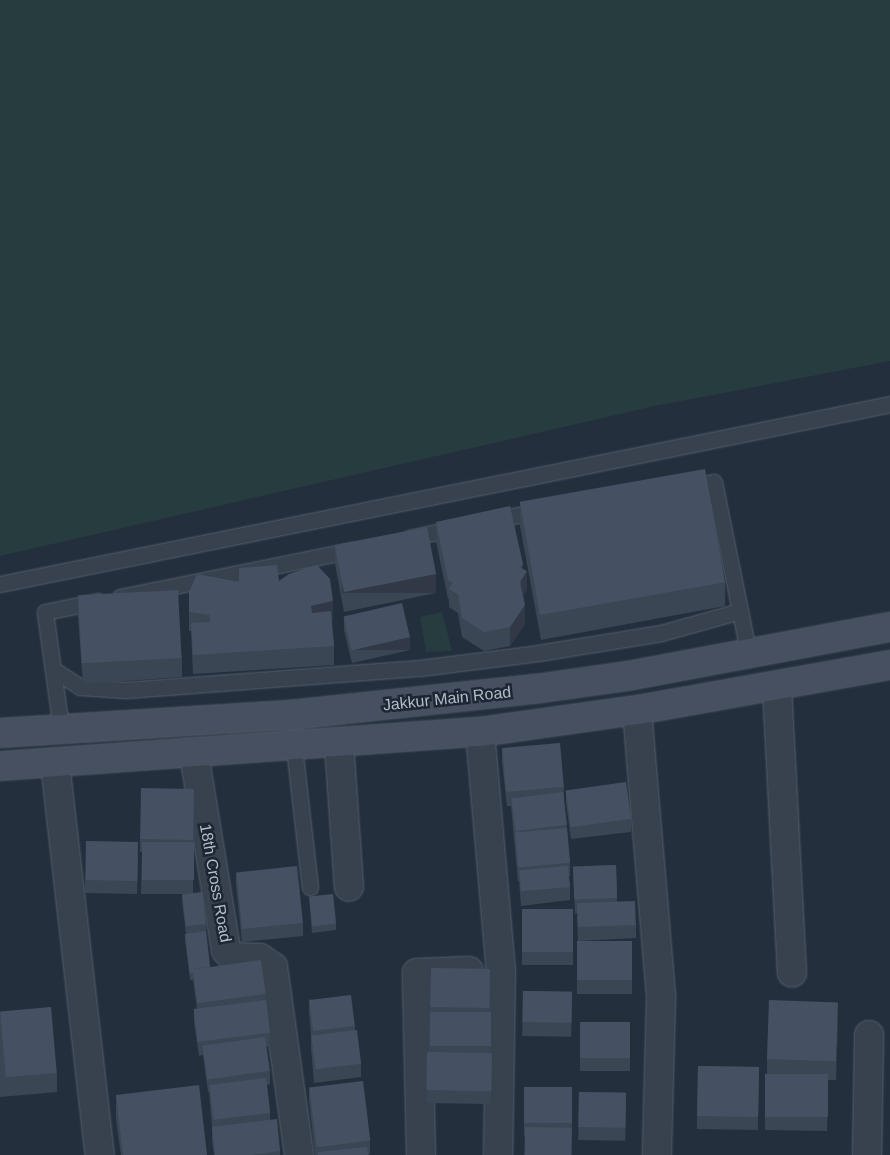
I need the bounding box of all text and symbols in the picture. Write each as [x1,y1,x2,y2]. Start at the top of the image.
street label: Jakkur Main Road [382,683,512,715]
street label: 18th Cross Road [195,822,235,944]

